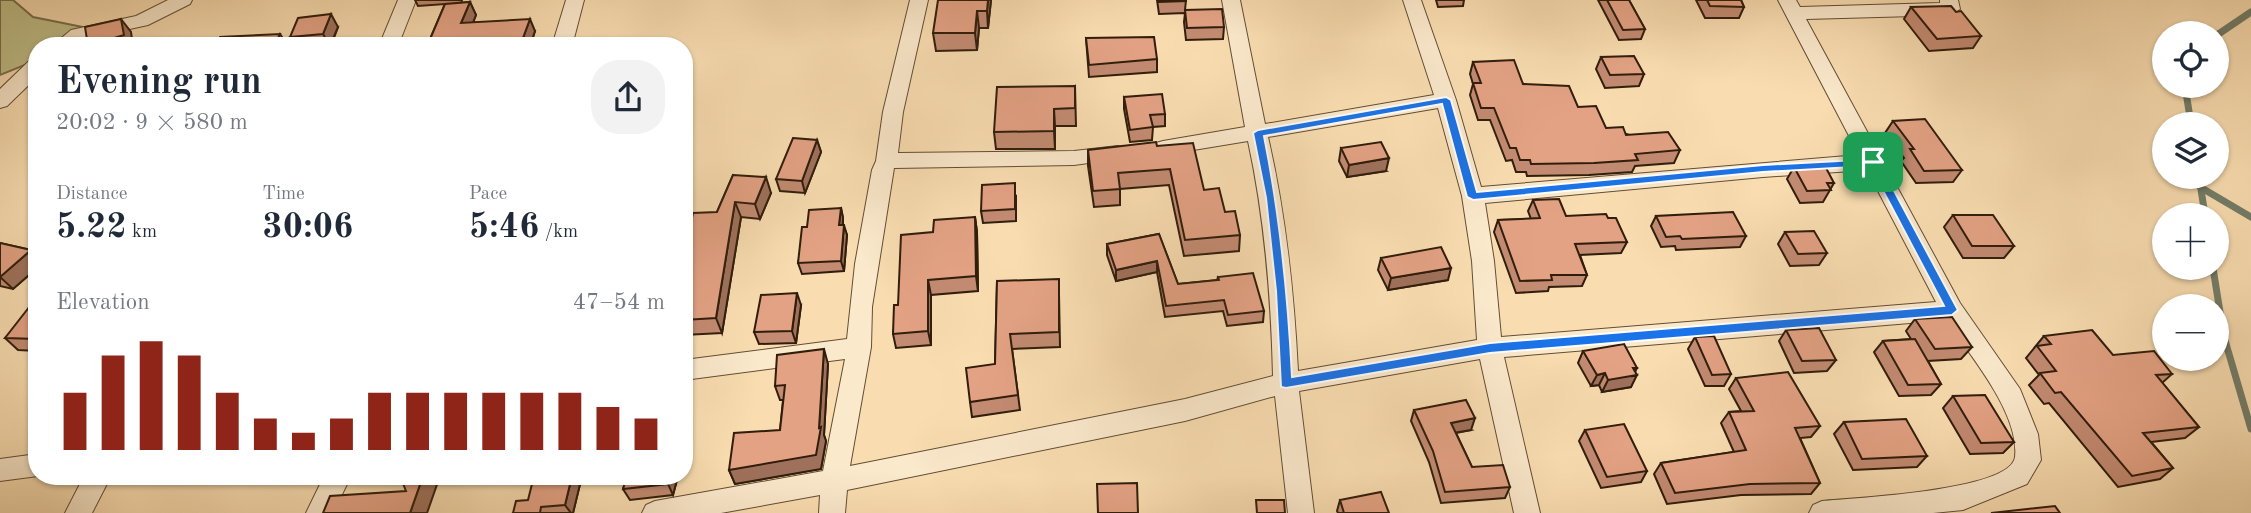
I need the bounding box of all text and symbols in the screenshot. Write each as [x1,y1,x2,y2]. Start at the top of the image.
map controls [2152,21,2229,371]
button: locate [2152,21,2229,98]
button: share [591,60,665,134]
text: Evening run [56,64,262,102]
text: 20:02 · 9 × 580 m [56,111,248,134]
button: layers [2152,112,2229,189]
pin [1843,132,1903,192]
icon: arrive [1854,143,1892,181]
text: Distance [56,185,128,204]
text: Time [262,185,305,204]
text: Pace [469,185,507,204]
button: + [2152,203,2229,280]
text: 5.22 [56,210,127,245]
text: 30:06 [262,210,353,245]
text: 5:46 [469,210,539,245]
text: km [127,223,157,242]
text: /km [539,223,578,242]
text: Elevation [56,291,150,314]
text: 47–54 m [573,291,665,314]
button: − [2152,294,2229,371]

